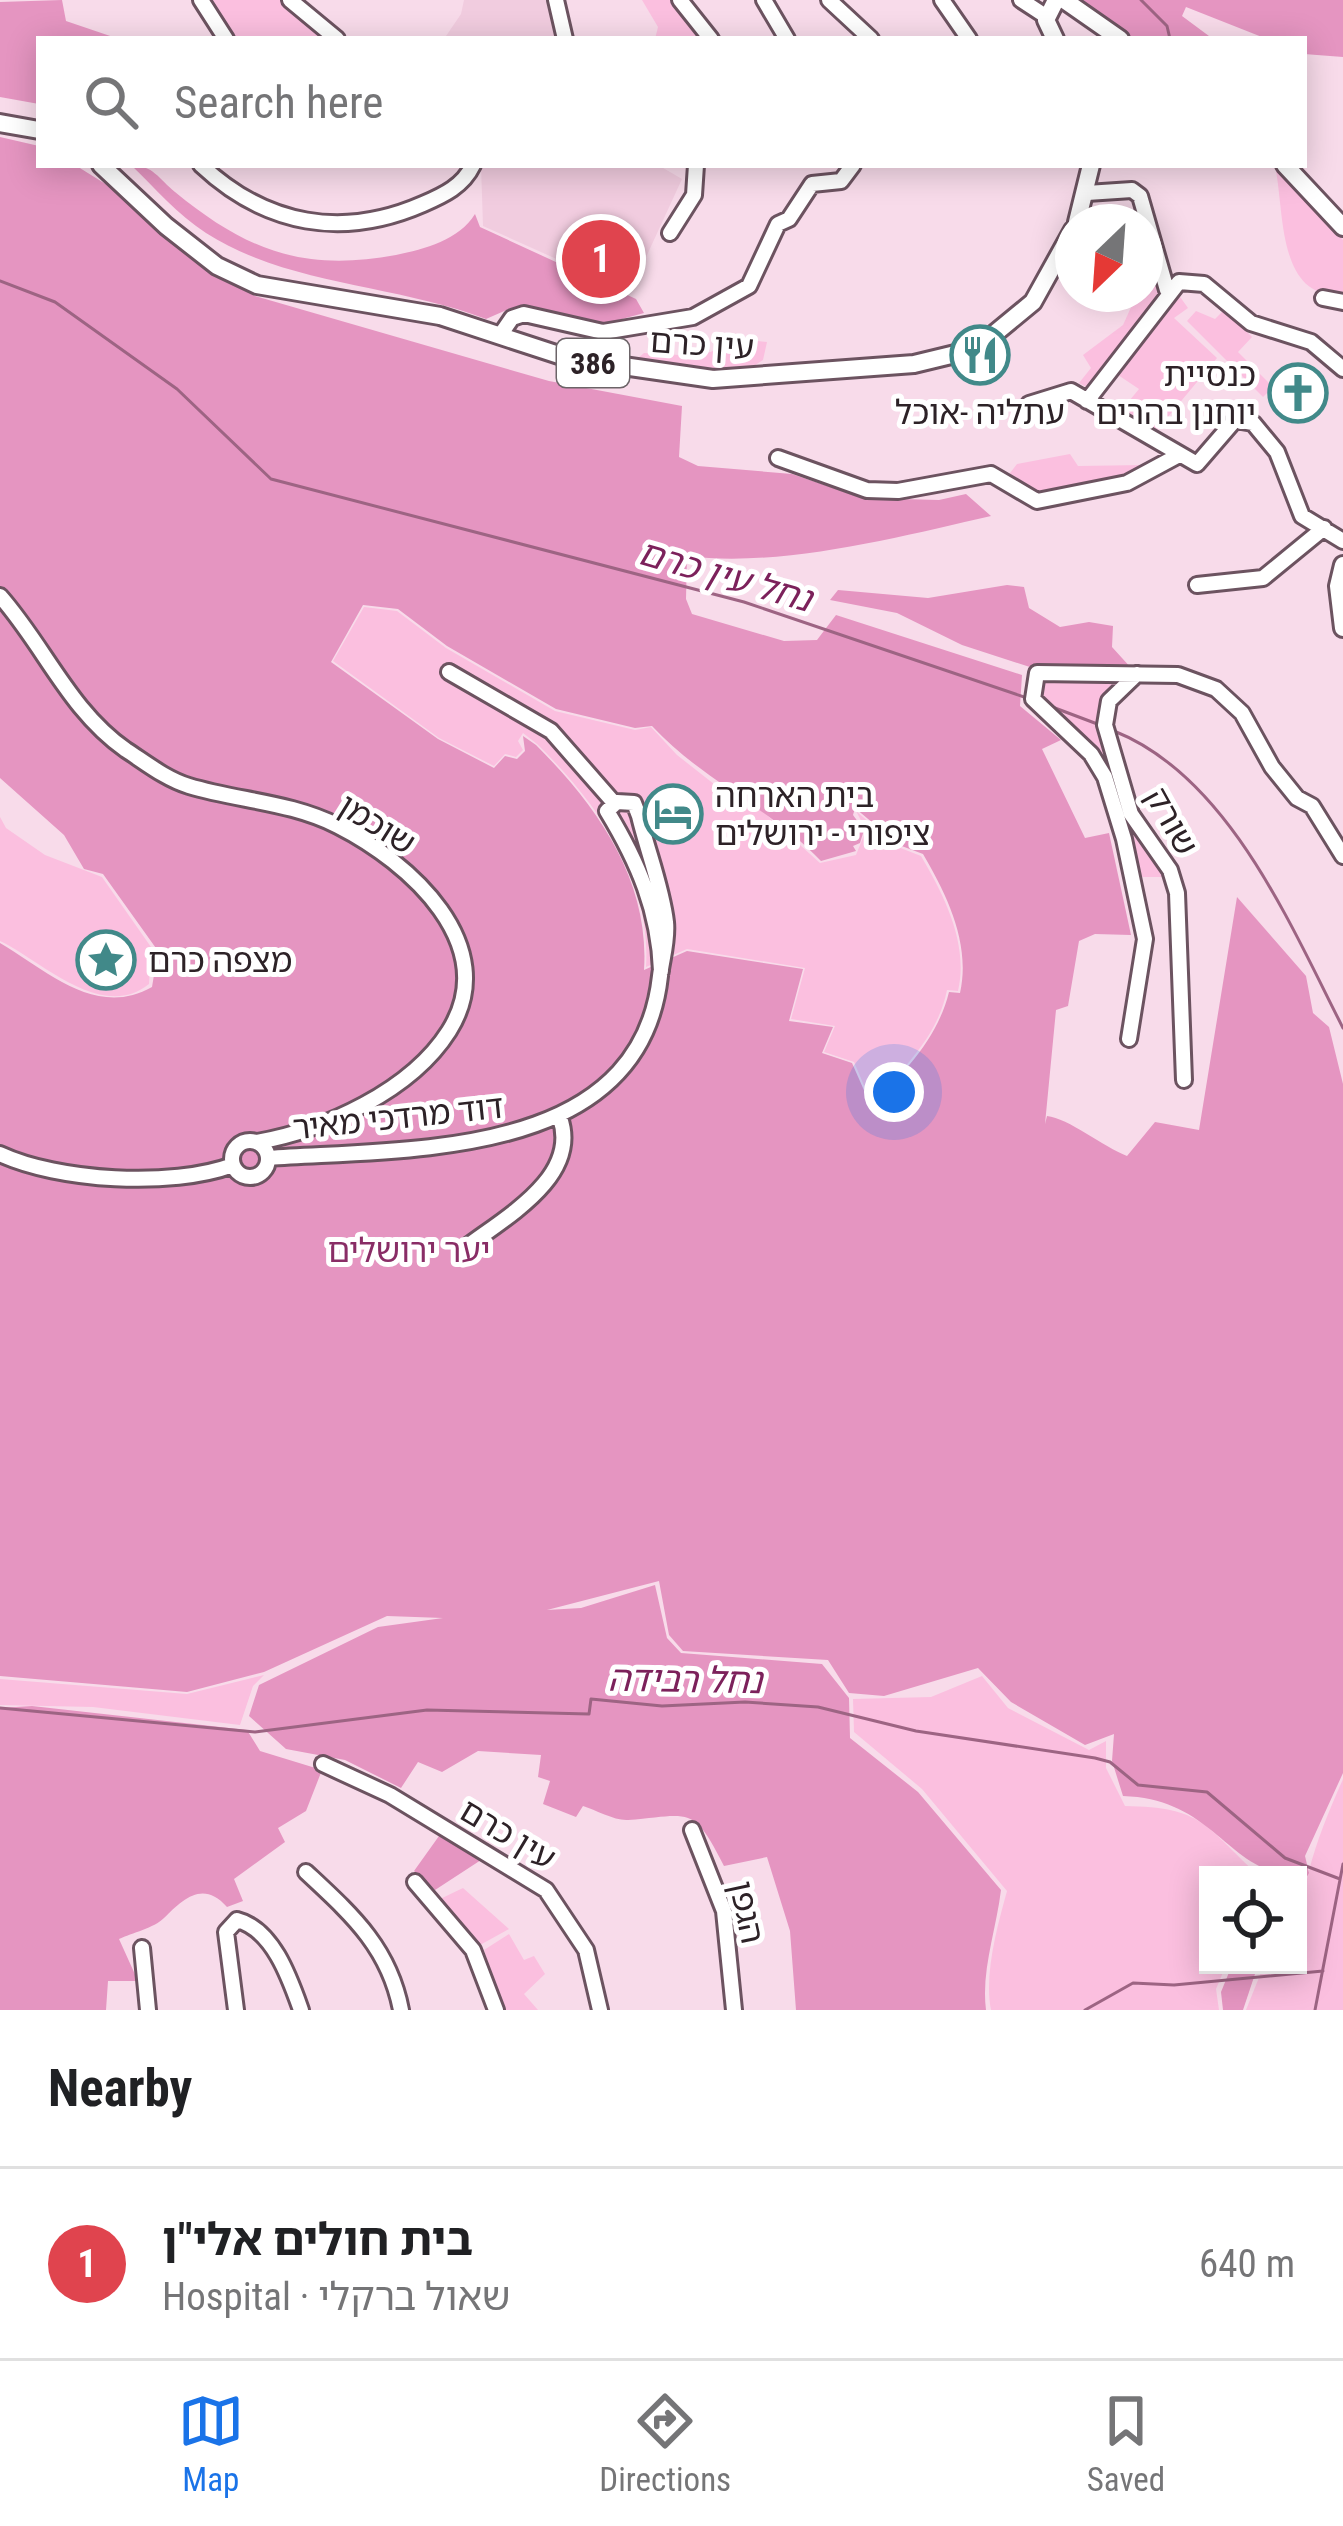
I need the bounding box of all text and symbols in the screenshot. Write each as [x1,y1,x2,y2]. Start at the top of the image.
search box [36,36,1307,168]
icon: search [78,69,144,135]
text: Search here [174,76,383,129]
north arrow [1055,204,1163,312]
pin: 1 [562,214,640,304]
street label: עין כרם [648,321,756,367]
restaurant icon: עתליה -אוכל [949,324,1011,386]
road number: 386 [557,339,629,387]
place label: כנסיית יוחנן בהרים [1095,355,1256,432]
church icon: כנסיית יוחנן בהרים [1267,362,1329,424]
place label: עתליה -אוכל [895,393,1065,432]
water label: נחל עין כרם [633,531,819,621]
place label: בית הארחה ציפורי - ירושלים [715,776,930,853]
street label: שורק [1138,780,1206,862]
hotel icon: בית הארחה ציפורי - ירושלים [642,783,704,845]
street label: שוכמן [331,785,423,863]
place icon: מצפה כרם [75,929,137,991]
place label: מצפה כרם [148,941,292,980]
your location [864,1062,924,1122]
street label: דוד מרדכי מאיר [291,1087,505,1147]
park label: יער ירושלים [327,1231,491,1270]
water label: נחל רבידה [607,1658,765,1702]
street label: עין כרם [453,1790,563,1878]
map controls [1199,1866,1307,1974]
button: locate [1199,1866,1307,1974]
street label: הגפן [721,1877,773,1947]
text: Nearby [48,2059,192,2118]
text: בית חולים אלי"ן [162,2213,473,2266]
text: 1 [77,2241,97,2287]
text: 640 m [1199,2241,1295,2287]
text: Hospital · שאול ברקלי [162,2274,511,2320]
tab: Map [178,2388,244,2499]
tab: Directions [599,2388,731,2499]
tab: Saved [1087,2388,1165,2499]

